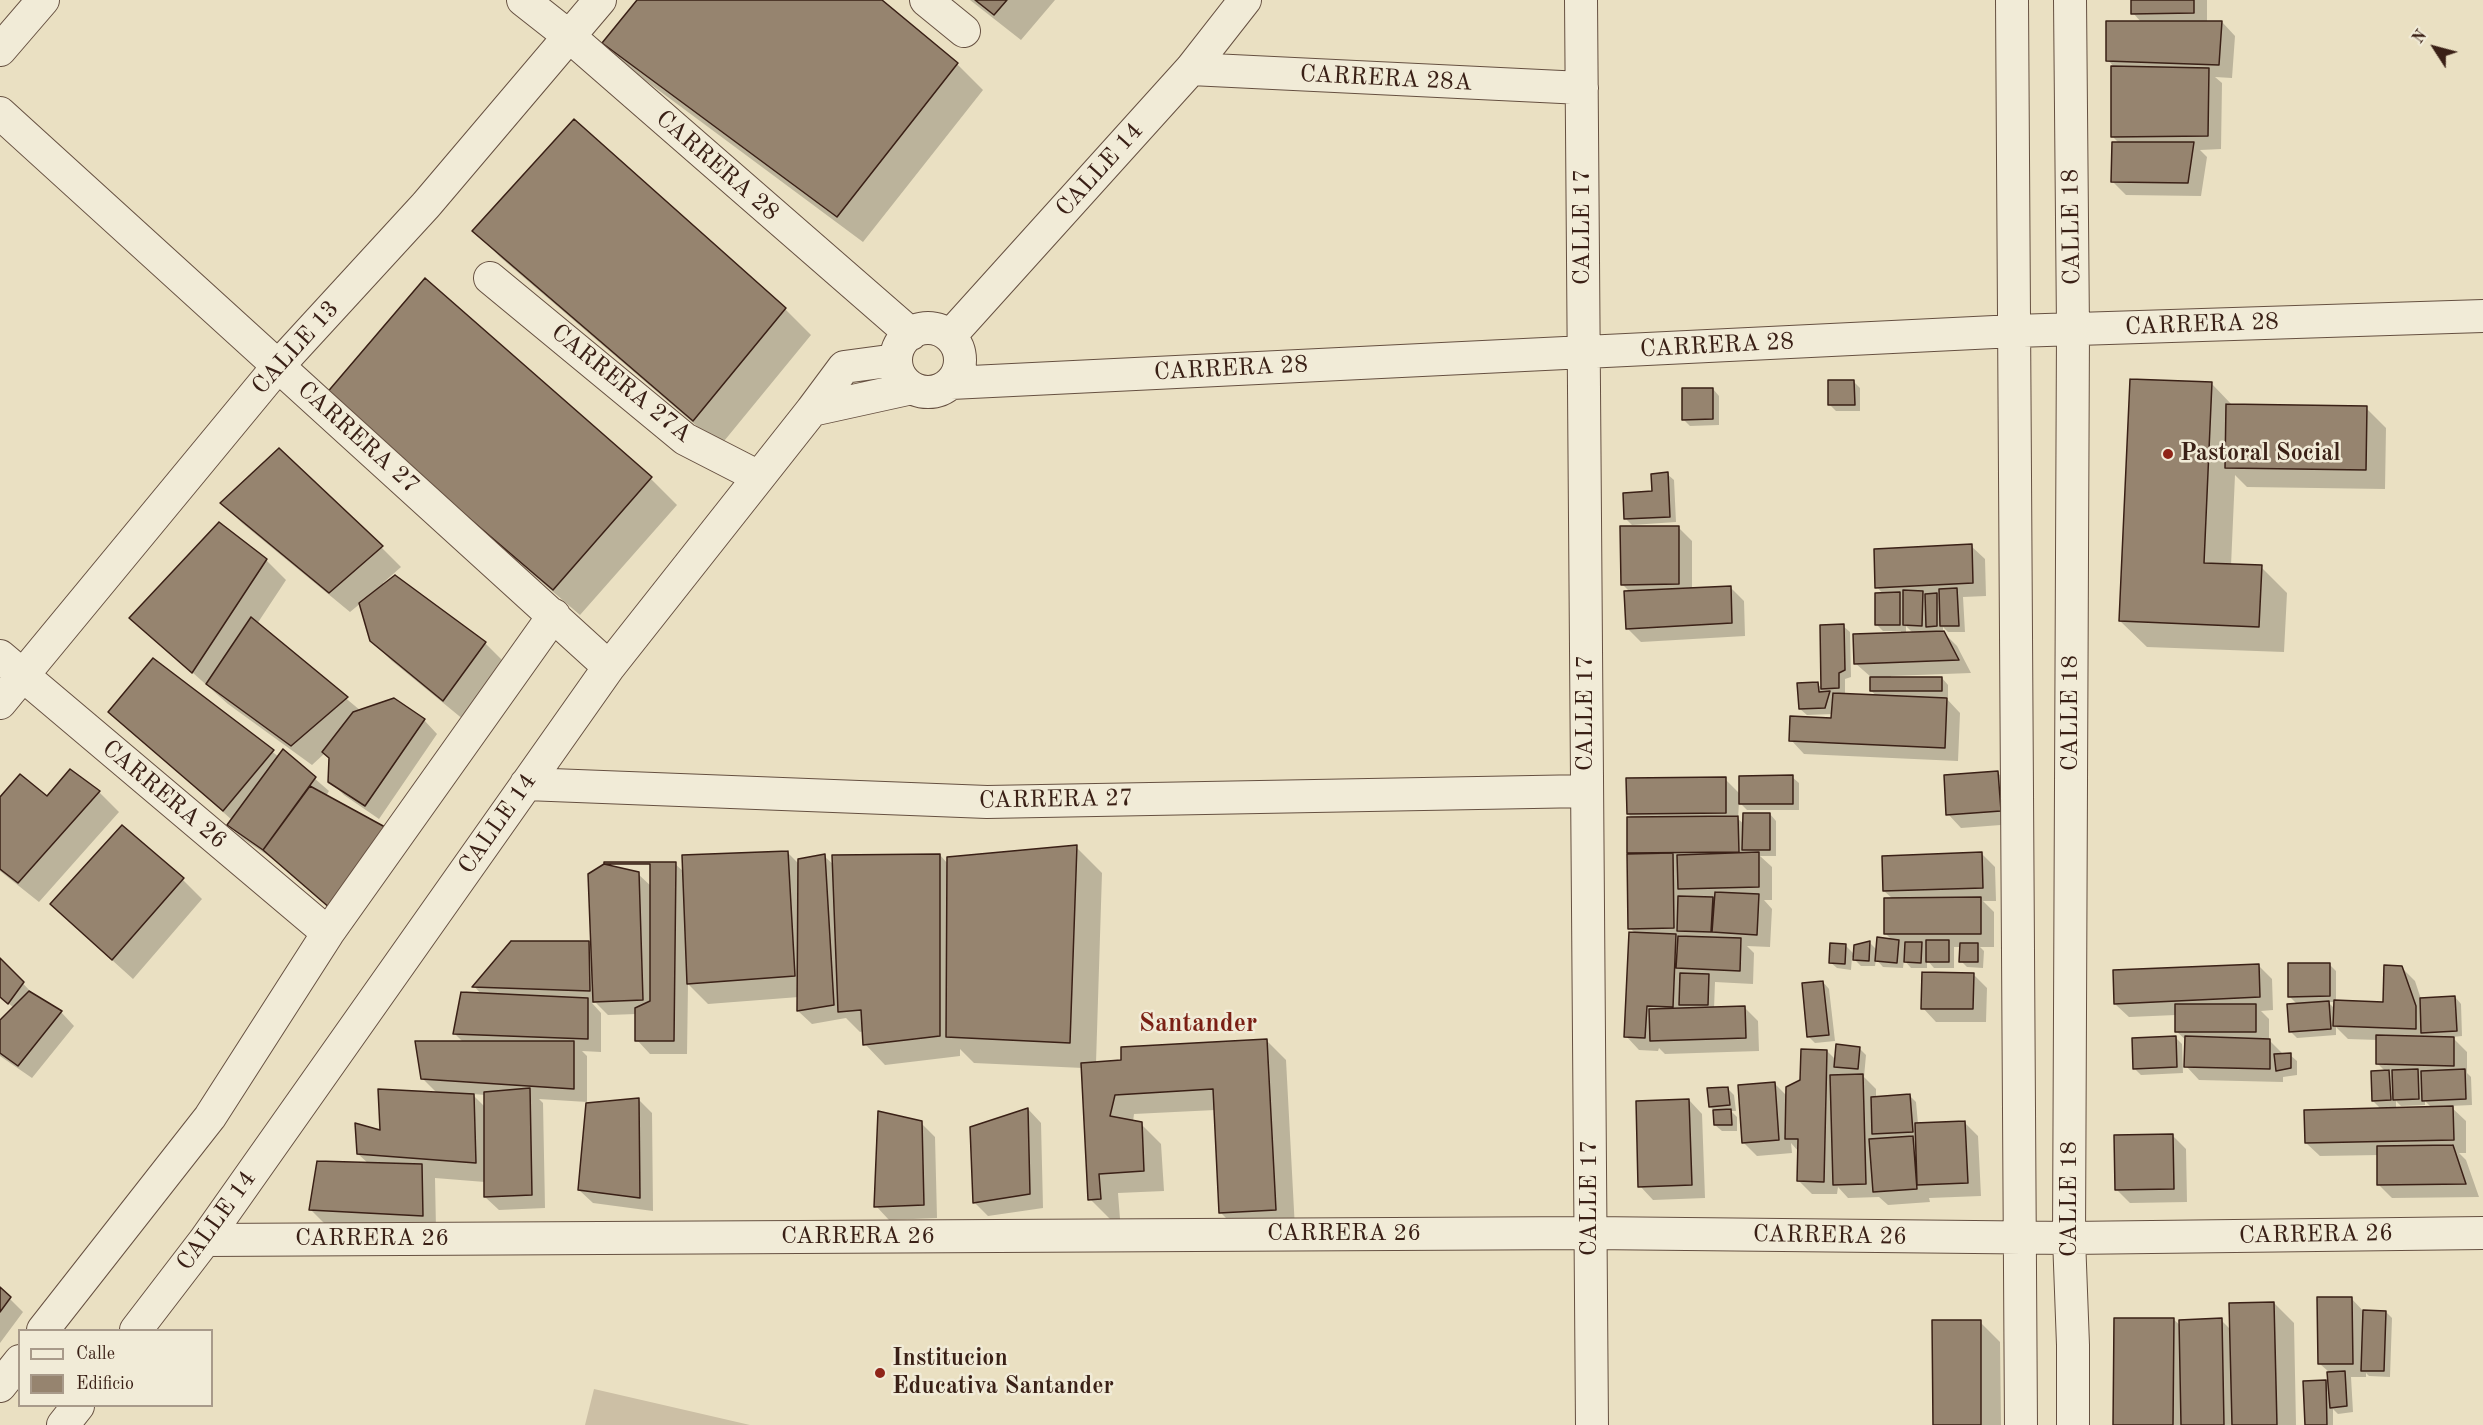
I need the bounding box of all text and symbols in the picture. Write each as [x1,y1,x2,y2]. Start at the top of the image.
north arrow [2405,18,2465,78]
text: N [2410,28,2431,47]
street label: CARRERA 28A [1299,60,1473,98]
street label: CARRERA 28 [649,105,785,227]
street label: CALLE 14 [1050,117,1150,223]
street label: CALLE 17 [1569,169,1597,285]
street label: CALLE 18 [2057,169,2087,285]
street label: CALLE 13 [246,295,346,401]
street label: CARRERA 28 [2124,308,2280,342]
street label: CARRERA 27A [545,319,697,449]
street label: CARRERA 28 [1639,328,1795,364]
street label: CARRERA 28 [1153,351,1309,387]
street label: CARRERA 27 [291,376,425,500]
place label: Pastoral Social [2180,440,2341,468]
marker: Pastoral Social [2161,447,2175,461]
street label: CALLE 17 [1572,655,1600,771]
street label: CALLE 18 [2057,655,2085,771]
street label: CARRERA 26 [96,734,232,856]
street label: CALLE 14 [453,768,543,880]
street label: CARRERA 27 [979,784,1133,816]
district label: Santander [1139,1008,1257,1040]
street label: CALLE 17 [1576,1140,1604,1256]
street label: CALLE 18 [2056,1141,2084,1257]
street label: CALLE 14 [171,1165,263,1277]
street label: CARRERA 26 [2239,1219,2393,1251]
street label: CARRERA 26 [1267,1220,1421,1248]
street label: CARRERA 26 [1753,1220,1907,1252]
street label: CARRERA 26 [781,1223,935,1251]
street label: CARRERA 26 [295,1225,449,1253]
legend [18,1329,213,1407]
text: Calle [76,1345,115,1363]
place label: Institucion Educativa Santander [892,1345,1114,1401]
marker: Institucion Educativa Santander [873,1366,887,1380]
text: Edificio [76,1375,134,1393]

